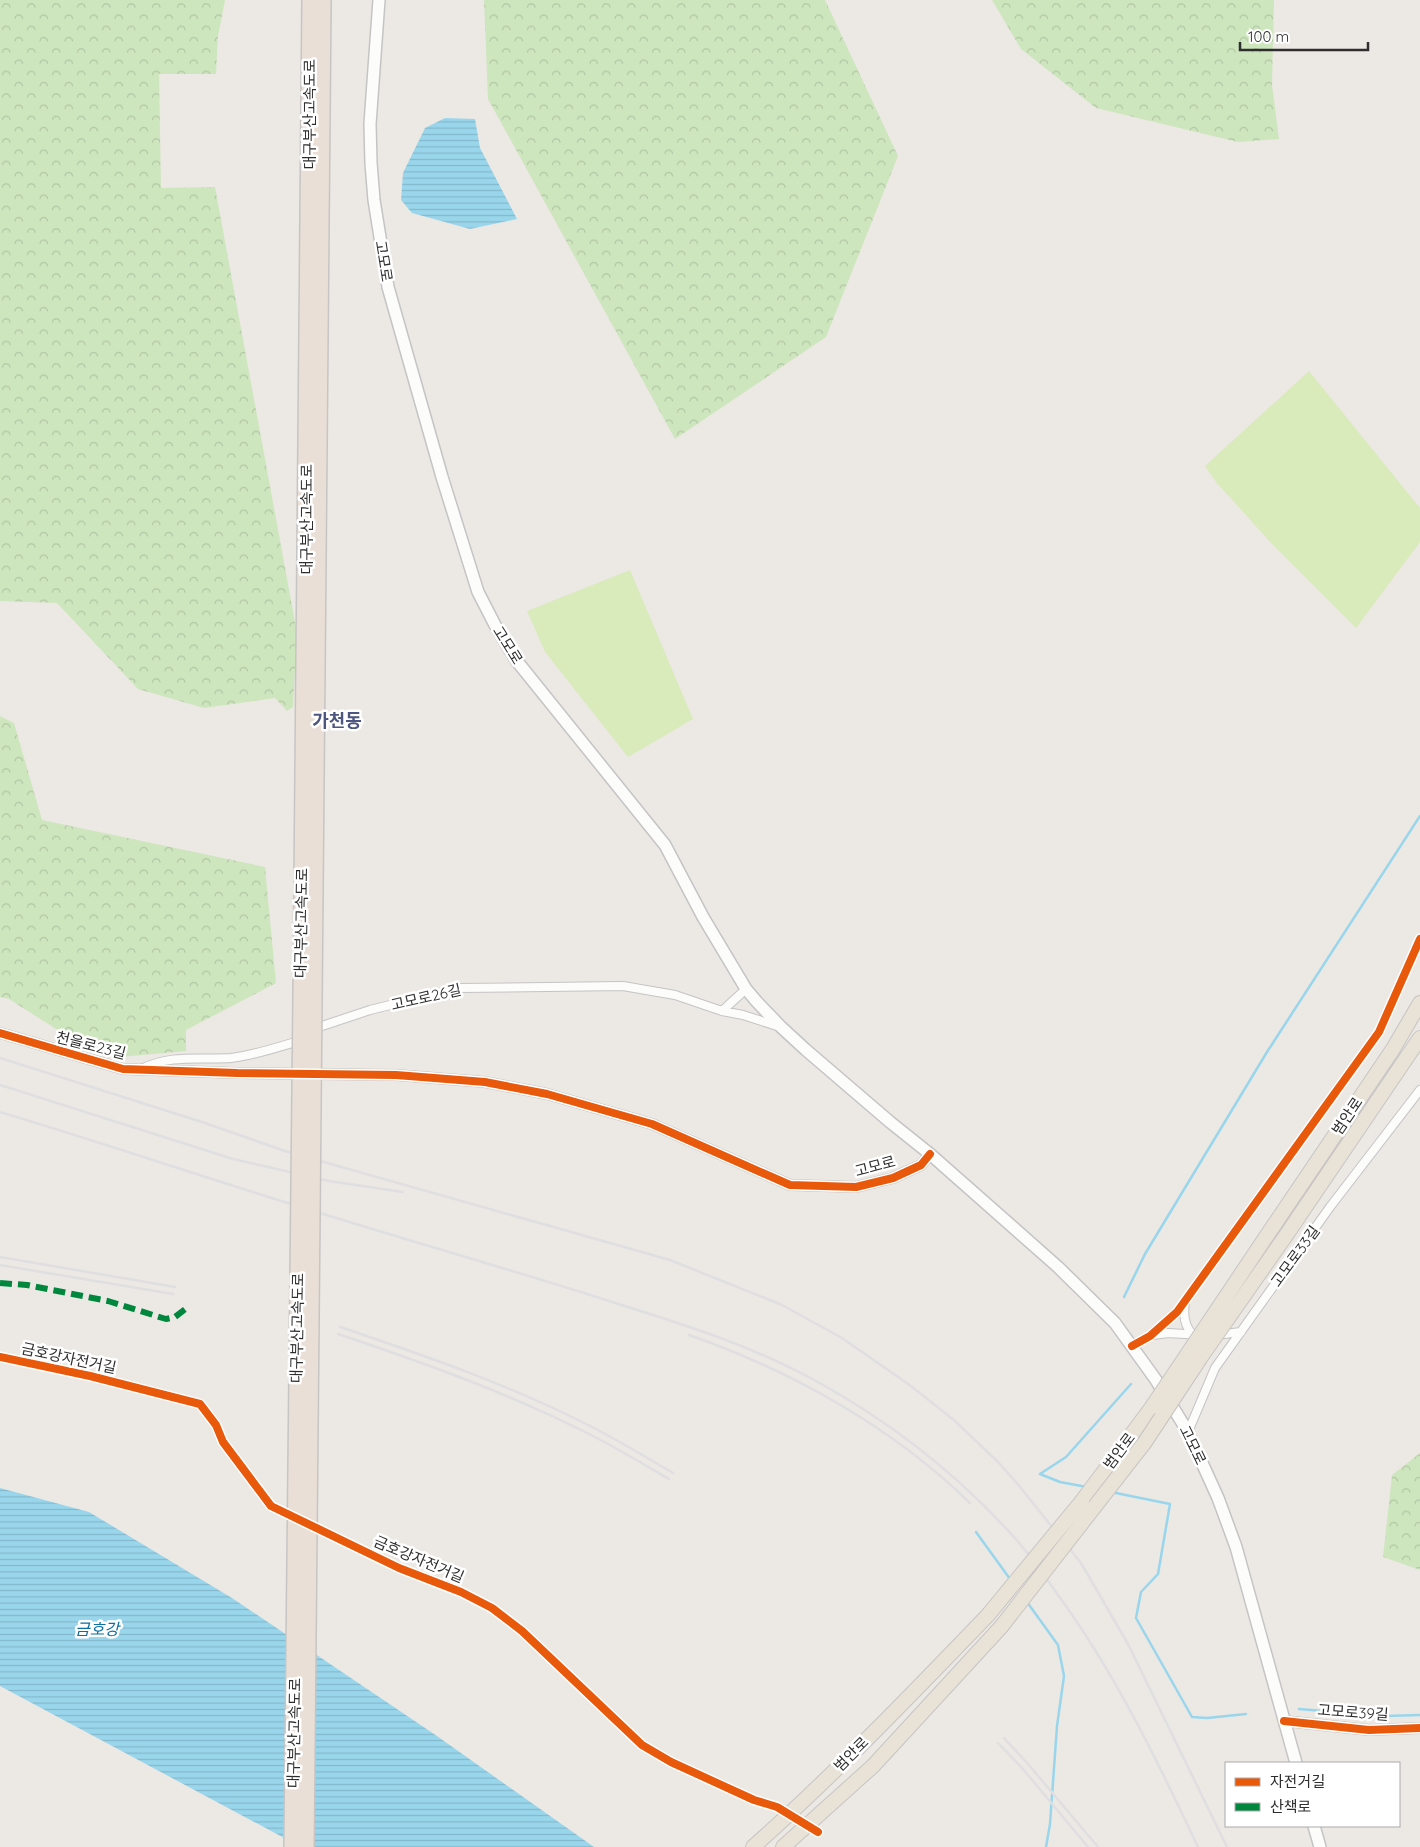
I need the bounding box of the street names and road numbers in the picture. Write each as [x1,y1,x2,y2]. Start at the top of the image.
street label: 대구부산고속도로 [300,59,319,169]
street label: 고모로 [371,239,397,283]
street label: 대구부산고속도로 [297,464,316,574]
street label: 고모로 [489,622,527,668]
street label: 대구부산고속도로 [291,868,311,978]
street label: 고모로26길 [389,980,463,1014]
street label: 천을로23길 [54,1027,128,1063]
street label: 범안로 [1328,1094,1366,1138]
street label: 고모로 [853,1151,897,1181]
street label: 고모로33길 [1266,1222,1324,1290]
street label: 대구부산고속도로 [287,1273,307,1383]
street label: 금호강자전거길 [20,1339,118,1377]
street label: 고모로 [1175,1422,1211,1468]
street label: 범안로 [1099,1429,1139,1473]
street label: 금호강자전거길 [371,1531,467,1587]
street label: 대구부산고속도로 [284,1678,304,1788]
street label: 고모로39길 [1317,1700,1389,1724]
street label: 범안로 [830,1733,872,1775]

